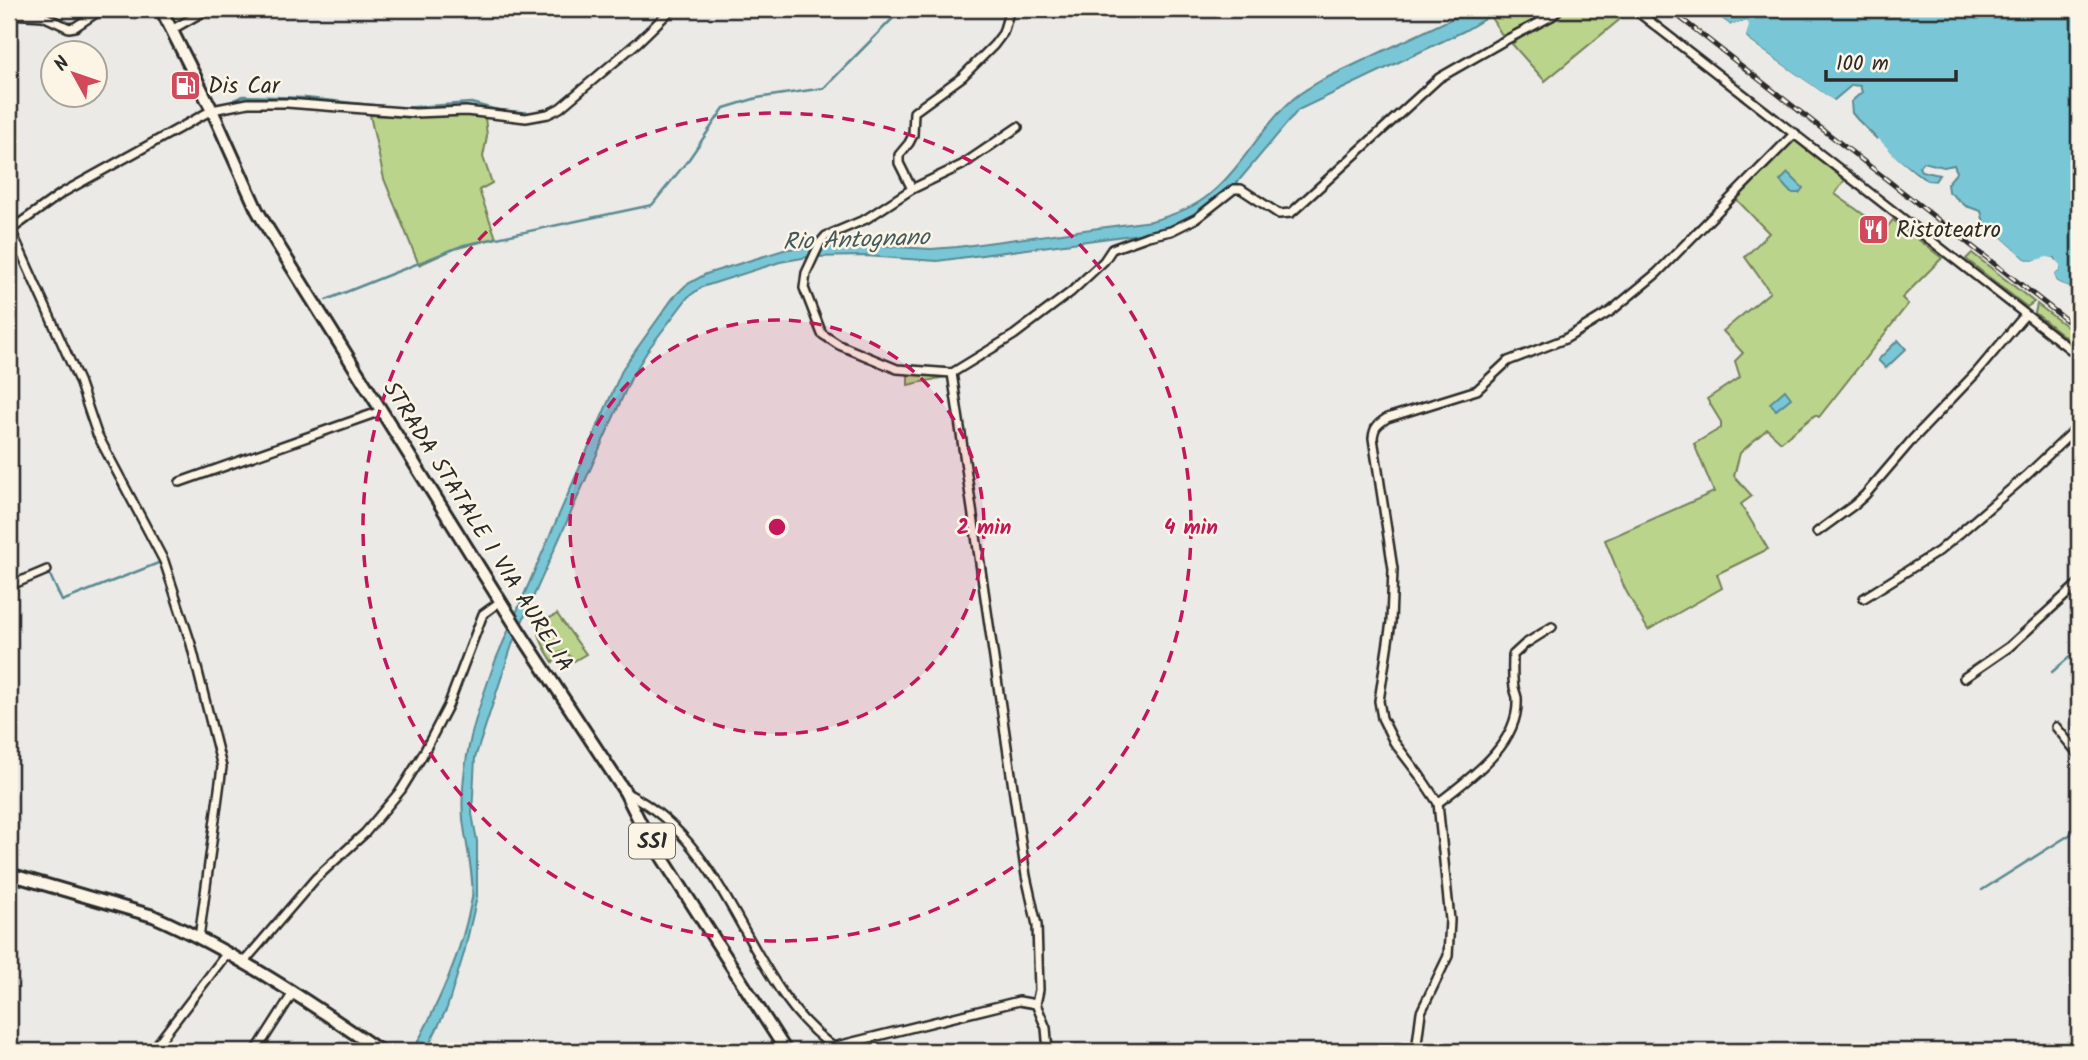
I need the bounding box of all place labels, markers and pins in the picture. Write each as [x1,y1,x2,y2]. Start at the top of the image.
fuel station icon: Dis Car [168,68,202,102]
place label: Dis Car [208,69,281,105]
restaurant icon: Ristoteatro [1856,212,1890,246]
place label: Ristoteatro [1896,213,2001,249]
centre of rings [765,515,789,539]

